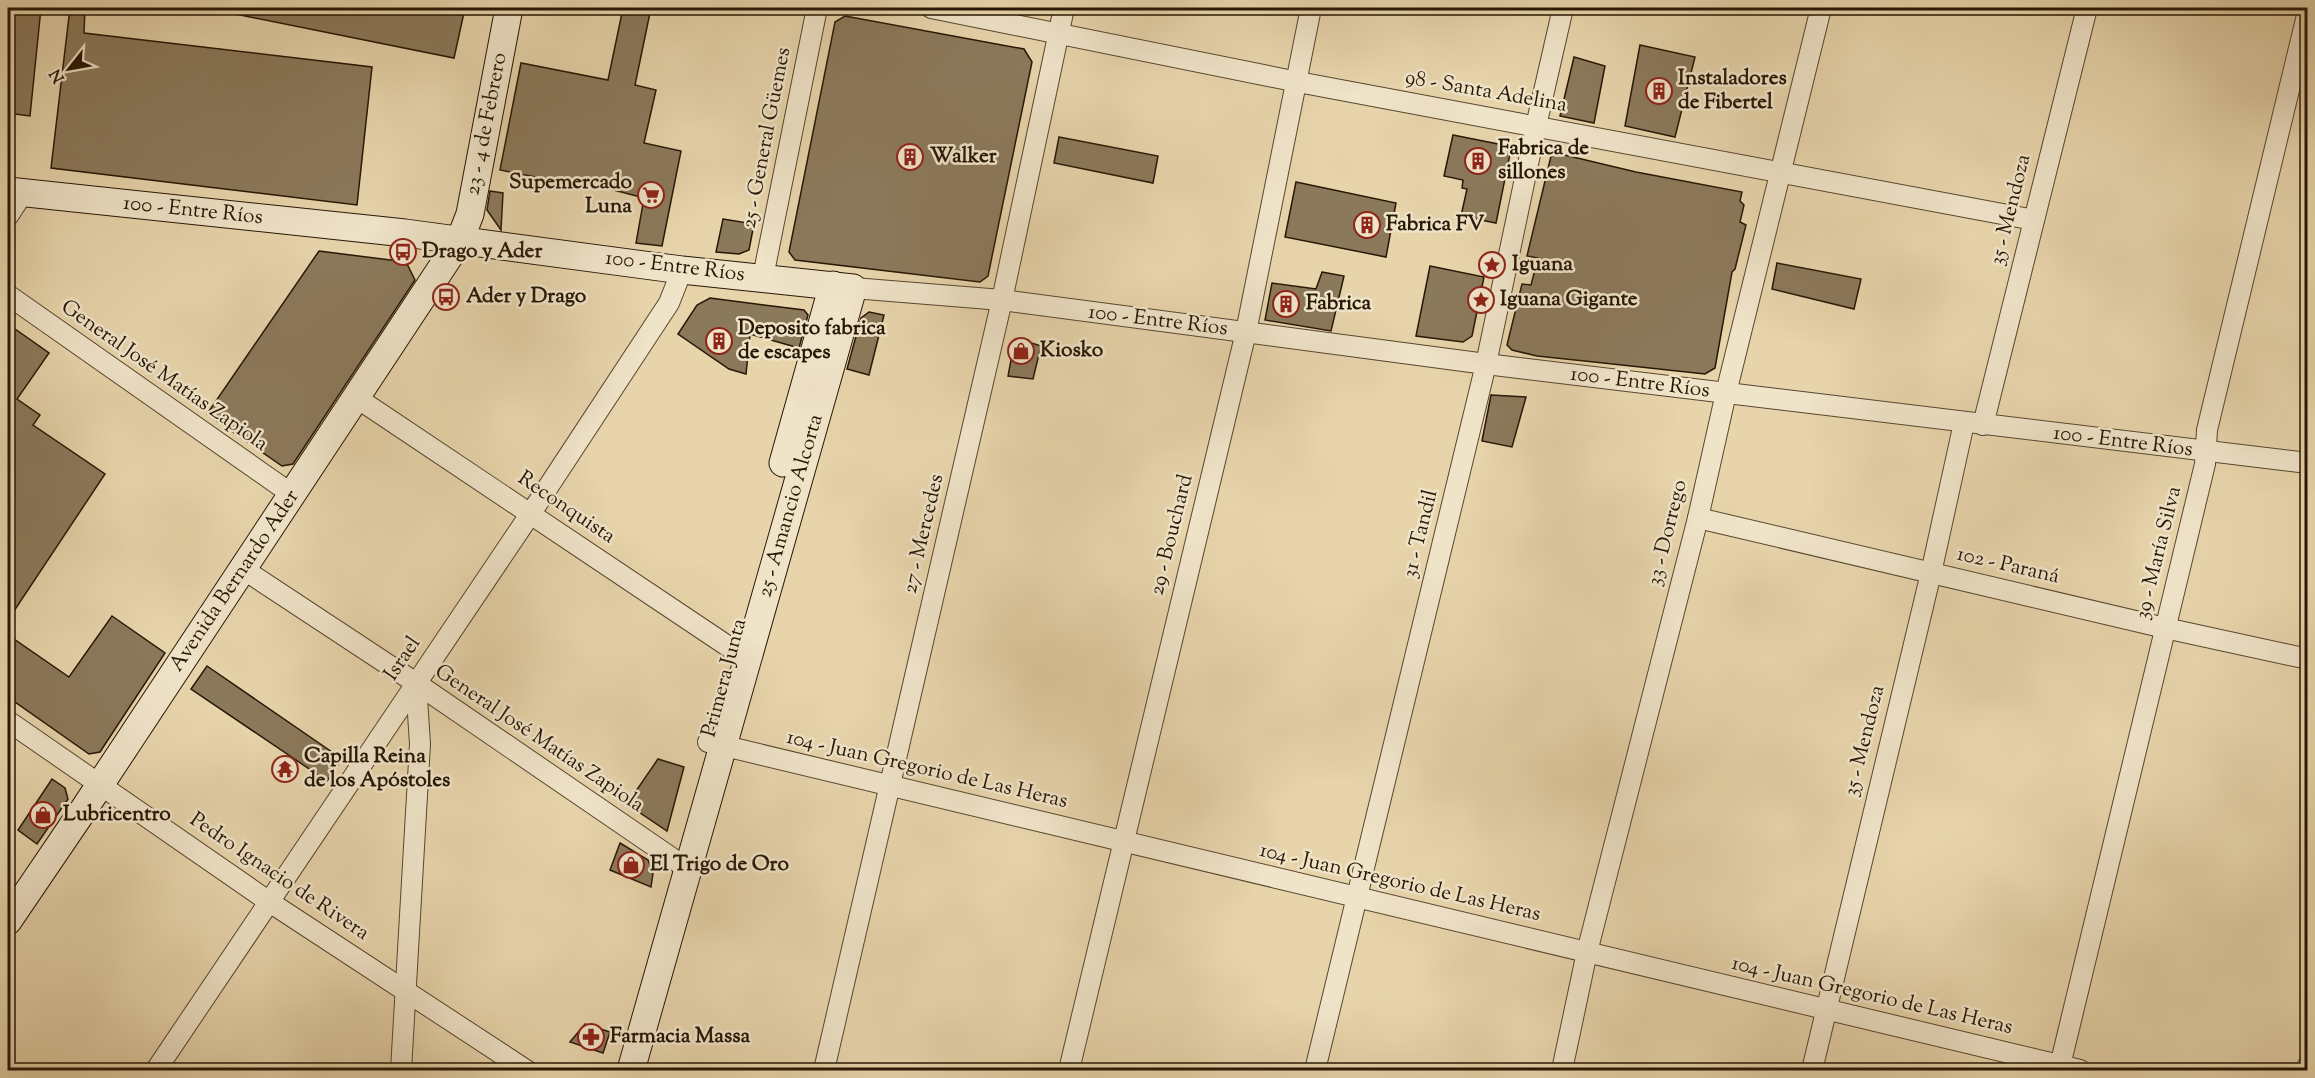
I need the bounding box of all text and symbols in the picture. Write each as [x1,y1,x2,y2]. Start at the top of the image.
north arrow [39,39,99,99]
street label: 25 - General Güemes [735,45,799,231]
street label: 23 - 4 de Febrero [458,50,516,198]
street label: 98 - Santa Adelina [1403,63,1570,121]
text: N [45,64,71,87]
place label: Instaladores de Fibertel [1678,64,1787,118]
building icon: Instaladores de Fibertel [1644,76,1674,106]
place label: Fabrica de sillones [1498,134,1589,188]
building icon: Walker [895,142,925,172]
place label: Walker [930,142,997,172]
building icon: Fabrica de sillones [1463,146,1493,176]
street label: 35 - Mendoza [1983,151,2039,269]
place label: Supemercado Luna [509,168,632,222]
supermarket icon: Supemercado Luna [636,180,666,210]
street label: 100 - Entre Ríos [122,189,264,233]
building icon: Fabrica FV [1352,210,1382,240]
place label: Fabrica FV [1386,210,1484,240]
bus stop icon: Drago y Ader [388,237,418,267]
place label: Drago y Ader [422,237,542,267]
street label: 100 - Entre Ríos [604,244,746,290]
place icon: Iguana [1477,250,1507,280]
place label: Iguana [1512,250,1573,280]
bus stop icon: Ader y Drago [431,282,461,312]
place label: Ader y Drago [466,282,587,312]
place icon: Iguana Gigante [1466,285,1496,315]
place label: Iguana Gigante [1500,285,1638,315]
building icon: Fabrica [1271,289,1301,319]
place label: Fabrica [1306,289,1372,319]
street label: General José Matías Zapiola [54,293,274,459]
street label: 100 - Entre Ríos [1087,298,1229,344]
place label: Deposito fabrica de escapes [738,314,886,368]
building icon: Deposito fabrica de escapes [704,326,734,356]
shop icon: Kiosko [1006,336,1036,366]
place label: Kiosko [1040,336,1104,366]
street label: 100 - Entre Ríos [1569,360,1711,406]
street label: 25 - Amancio Alcorta [751,411,832,601]
street label: 100 - Entre Ríos [2052,419,2194,465]
street label: Reconquista [511,464,621,552]
street label: 27 - Mercedes [896,471,952,597]
street label: 29 - Bouchard [1142,471,1202,599]
street label: 33 - Dorrego [1640,477,1696,589]
street label: 39 - María Silva [2128,483,2190,623]
street label: Avenida Bernardo Ader [163,484,307,678]
street label: 31 - Tandil [1396,486,1446,581]
street label: 102 - Paraná [1954,540,2063,592]
street label: Primera Junta [695,615,755,741]
street label: Israel [377,631,429,687]
street label: General José Matías Zapiola [428,658,650,821]
street label: 35 - Mendoza [1837,682,1893,800]
street label: 104 - Juan Gregorio de Las Heras [783,723,1071,817]
place label: Capilla Reina de los Apóstoles [304,742,450,796]
temple icon: Capilla Reina de los Apóstoles [270,754,300,784]
shop icon: Lubricentro [28,800,58,830]
place label: Lubricentro [63,800,171,830]
street label: Pedro Ignacio de Rivera [183,806,375,949]
street label: 104 - Juan Gregorio de Las Heras [1256,836,1544,930]
shop icon: El Trigo de Oro [616,850,646,880]
place label: El Trigo de Oro [650,850,789,880]
street label: 104 - Juan Gregorio de Las Heras [1728,949,2016,1043]
pharmacy icon: Farmacia Massa [576,1022,606,1052]
place label: Farmacia Massa [610,1022,750,1052]

